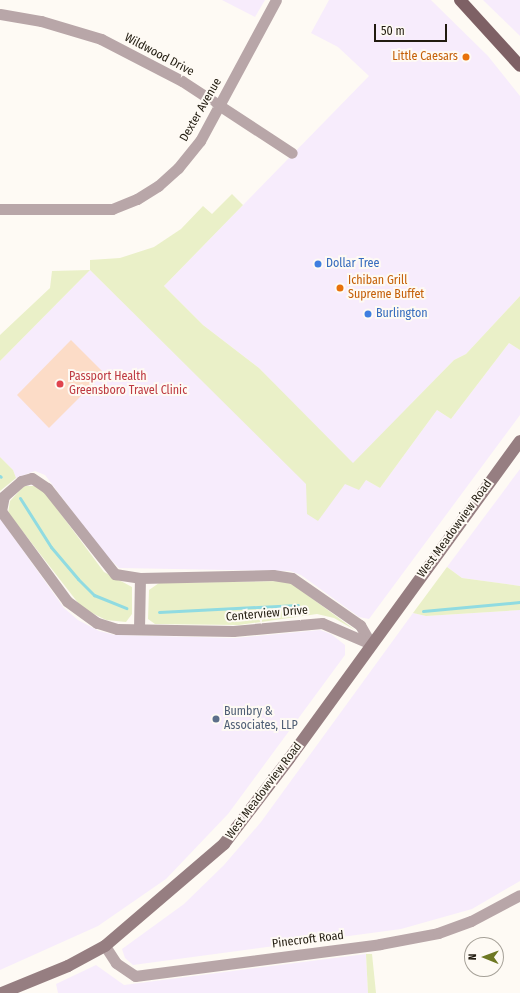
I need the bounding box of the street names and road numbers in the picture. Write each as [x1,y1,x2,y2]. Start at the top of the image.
street label: Wildwood Drive [122,31,196,79]
street label: Dexter Avenue [177,76,225,144]
street label: West Meadowview Road [415,477,495,581]
street label: Centerview Drive [225,603,309,625]
street label: West Meadowview Road [223,740,305,842]
street label: Pinecroft Road [271,928,345,952]

